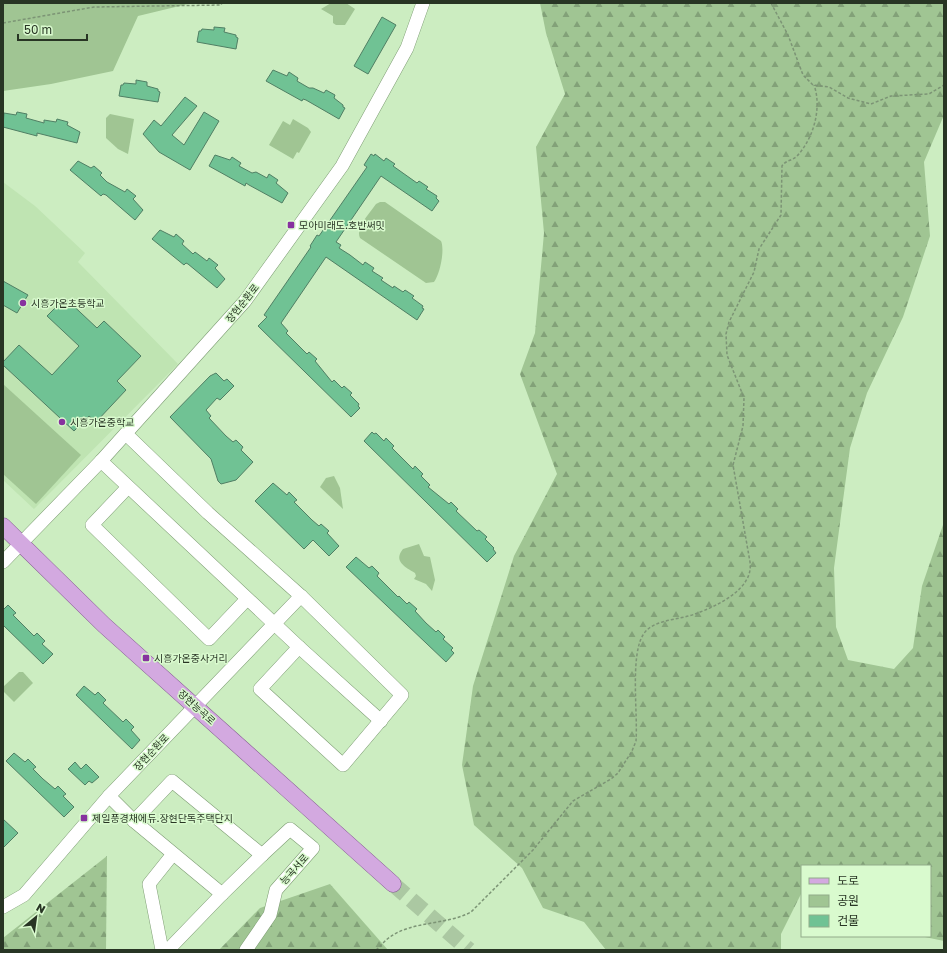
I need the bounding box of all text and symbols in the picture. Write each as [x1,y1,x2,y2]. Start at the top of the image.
scale bar [18,16,87,42]
text: 50 m [24,22,52,37]
place label: 모아미래도.호반써밋 [299,219,385,231]
marker: 모아미래도.호반써밋 [286,220,296,230]
street label: 장현순환로 [223,281,261,325]
place label: 시흥가온초등학교 [31,297,105,309]
marker: 시흥가온초등학교 [18,298,28,308]
place label: 시흥가온중학교 [70,416,134,428]
marker: 시흥가온중학교 [57,417,67,427]
place label: 시흥가온중사거리 [154,652,228,664]
marker: 시흥가온중사거리 [141,653,151,663]
street label: 장현능곡로 [176,687,218,727]
street label: 장현순환로 [131,731,171,773]
place label: 제일풍경채에듀.장현단독주택단지 [92,812,233,824]
marker: 제일풍경채에듀.장현단독주택단지 [79,813,89,823]
street label: 능곡서로 [277,851,311,887]
legend [801,865,931,937]
text: 도로 [837,873,859,888]
text: 공원 [837,893,859,908]
north arrow [16,897,56,937]
text: N [34,900,48,916]
text: 건물 [837,913,859,928]

